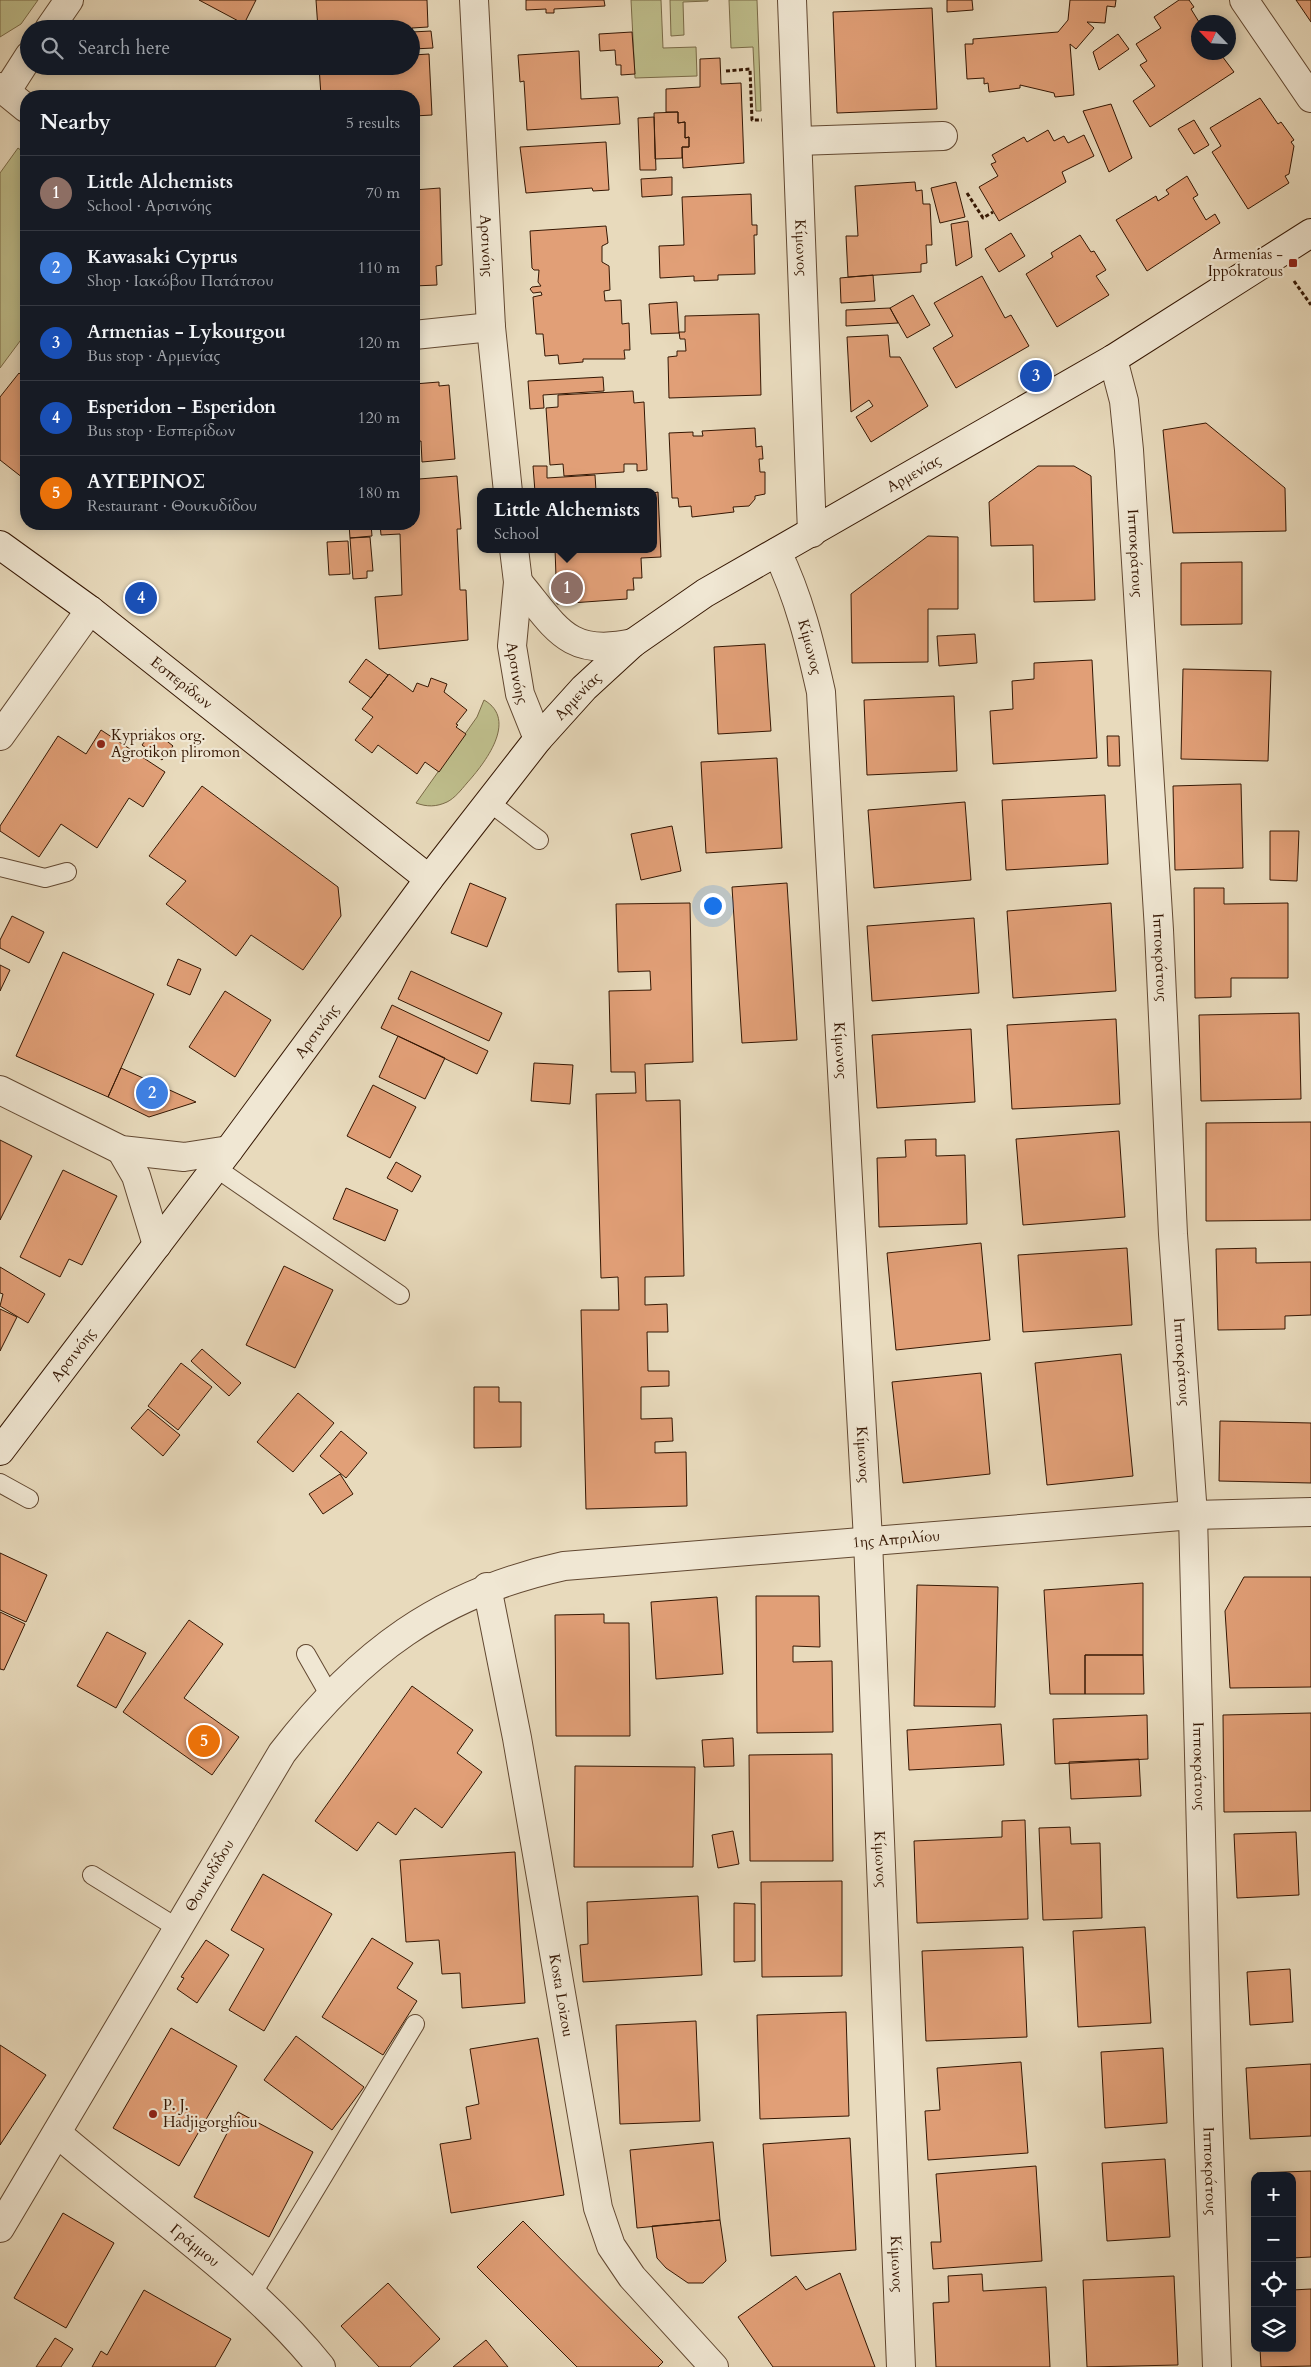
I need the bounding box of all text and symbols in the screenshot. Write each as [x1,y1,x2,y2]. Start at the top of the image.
north arrow [1191,15,1236,60]
search box [20,20,420,75]
icon: search [38,34,66,62]
text: Search here [78,35,170,61]
text: Nearby [40,108,111,137]
text: 5 results [346,112,400,134]
text: Little Alchemists [87,169,233,195]
text: 1 [52,182,60,204]
text: 70 m [366,182,400,204]
text: School · Αρσινόης [87,195,212,217]
street label: Αρσινόης [475,214,498,278]
street label: Κίμωνος [790,219,812,277]
text: Kawasaki Cyprus [87,244,238,270]
place label: Armenias - Ippokratous [1208,244,1283,281]
text: 2 [52,257,60,279]
text: 110 m [358,257,400,279]
marker: Armenias - Ippokratous [1287,257,1299,269]
text: Shop · Ιακώβου Πατάτσου [87,270,274,292]
text: Armenias - Lykourgou [87,319,286,345]
text: 3 [52,332,60,354]
text: 120 m [358,332,400,354]
text: Bus stop · Αρμενίας [87,345,220,367]
pin: 3 [1020,357,1052,395]
text: Esperidon - Esperidon [87,394,276,420]
text: 4 [52,407,60,429]
text: 120 m [358,407,400,429]
text: Bus stop · Εσπερίδων [87,420,235,442]
street label: Αρμενίας [883,449,945,497]
text: ΑΥΓΕΡΙΝΟΣ [87,469,205,495]
text: 5 [52,482,60,504]
text: 180 m [358,482,400,504]
popup [477,488,657,553]
text: Restaurant · Θουκυδίδου [87,495,257,517]
text: Little Alchemists [494,497,640,523]
street label: Ιπποκράτους [1123,508,1148,599]
text: School [494,523,539,545]
pin: 1 [551,569,583,607]
pin: 4 [125,579,157,617]
street label: Κίμωνος [793,617,827,678]
street label: Αρσινόης [502,641,533,708]
street label: Εσπερίδων [146,652,217,714]
street label: Αρμενίας [550,667,606,724]
place label: Kypriakos org. Agrotikon pliromon [111,725,241,762]
marker: Kypriakos org. Agrotikon pliromon [95,738,107,750]
your location [700,893,726,919]
street label: Ιπποκράτους [1148,912,1172,1003]
street label: Αρσινόης [290,1000,344,1062]
street label: Κίμωνος [829,1021,852,1080]
pin: 2 [136,1074,168,1112]
street label: Ιπποκράτους [1169,1317,1195,1407]
street label: Αρσινόης [46,1323,100,1386]
street label: Κίμωνος [852,1426,875,1484]
street label: 1ης Απριλίου [851,1526,941,1553]
pin: 5 [188,1722,220,1760]
street label: Ιπποκράτους [1188,1722,1210,1811]
street label: Κίμωνος [870,1830,892,1889]
street label: Θουκυδίδου [180,1835,239,1915]
street label: Kosta Loizou [544,1952,578,2038]
place label: P. J. Hadjigorghiou [163,2095,258,2132]
marker: P. J. Hadjigorghiou [147,2108,159,2120]
street label: Ιπποκράτους [1198,2126,1222,2216]
map controls [1251,2172,1296,2352]
button: + [1251,2172,1296,2217]
button: − [1251,2217,1296,2262]
street label: Γράμμου [166,2219,224,2272]
street label: Κίμωνος [886,2235,908,2293]
button: locate [1251,2262,1296,2307]
button: layers [1251,2307,1296,2352]

